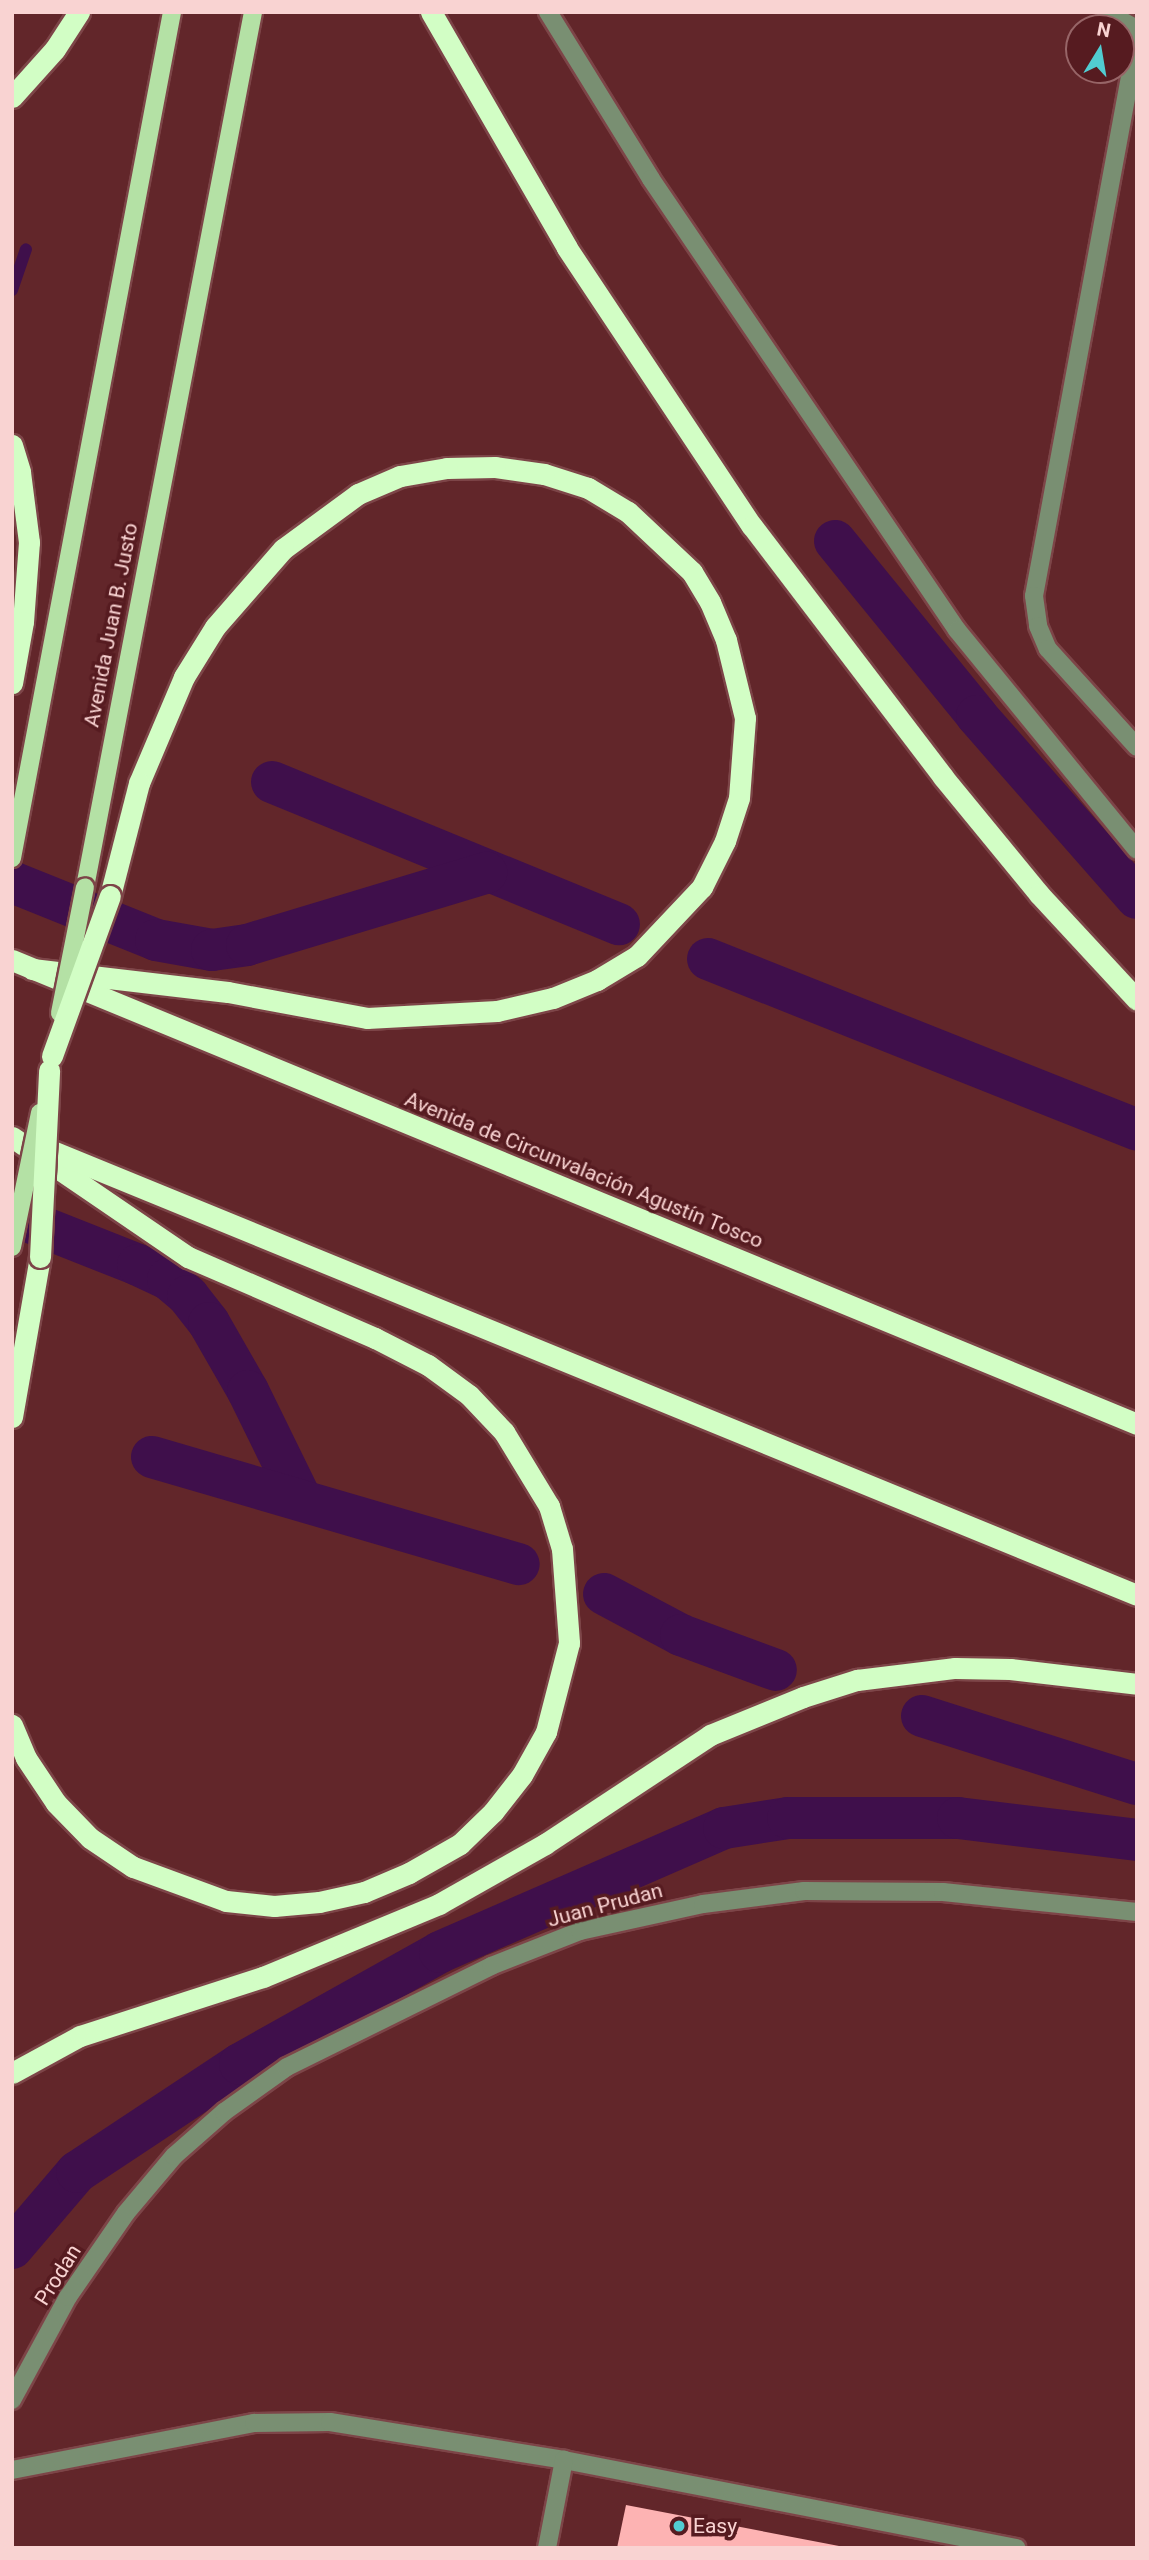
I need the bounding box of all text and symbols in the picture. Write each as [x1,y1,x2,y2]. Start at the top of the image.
north arrow [1065,14,1135,84]
text: N [1095,17,1112,42]
street label: Avenida Juan B. Justo [79,521,143,729]
street label: Avenida de Circunvalación Agustín Tosco [401,1086,767,1254]
street label: Juan Prudan [545,1878,665,1932]
street label: Prodan [30,2240,86,2310]
place label: Easy [693,2513,737,2539]
marker: Easy [671,2518,687,2534]

